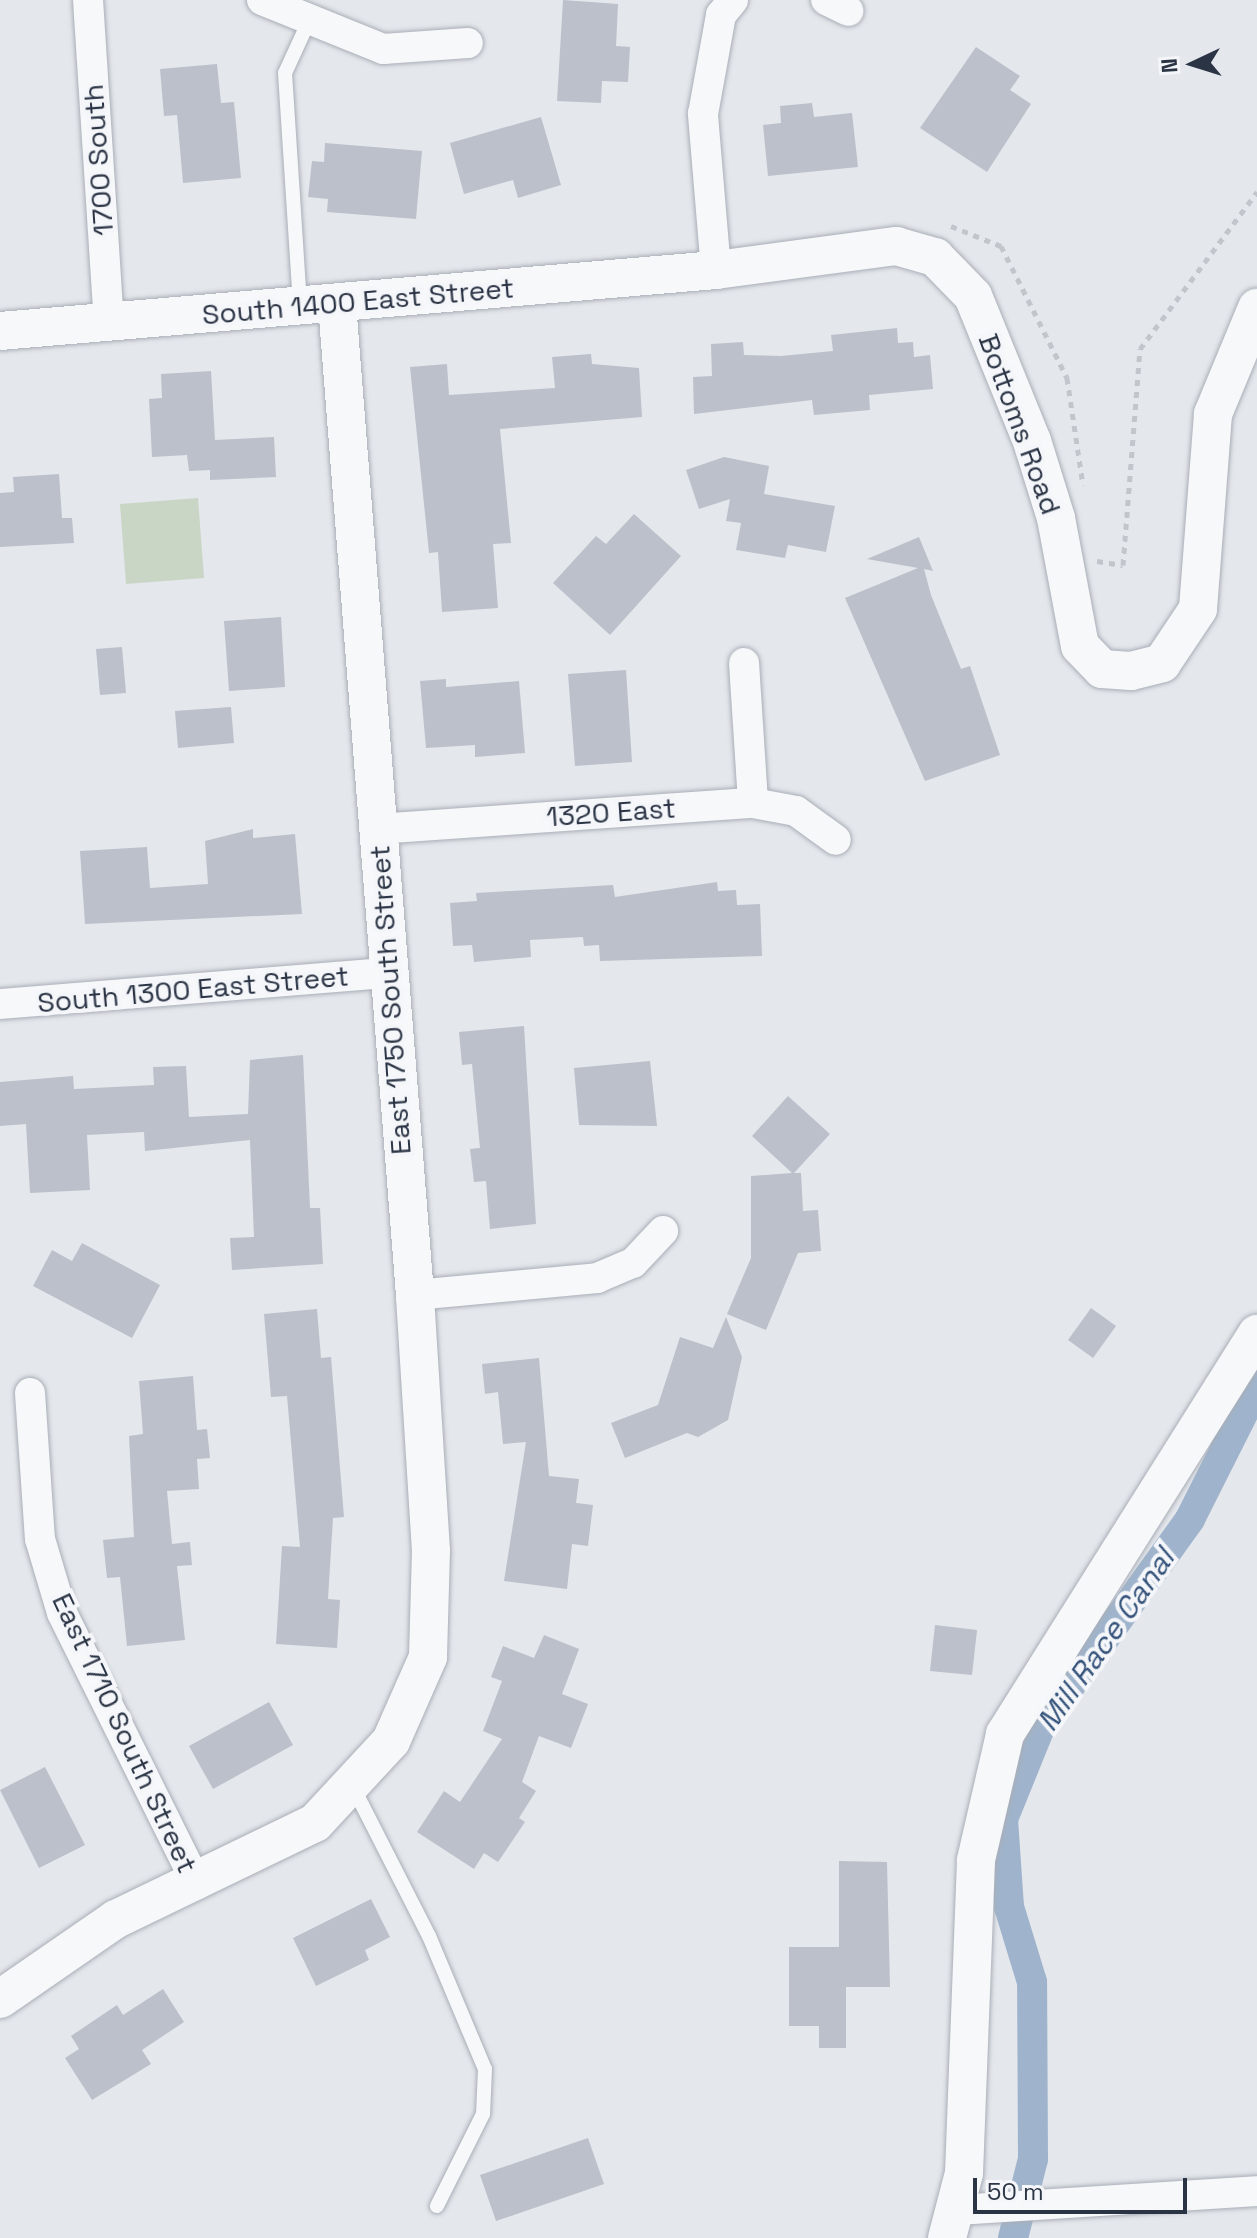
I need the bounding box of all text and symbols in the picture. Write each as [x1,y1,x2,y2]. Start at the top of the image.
north arrow [1153,24,1233,104]
text: N [1155,57,1184,74]
street label: 1700 South [76,83,120,237]
street label: South 1400 East Street [201,271,515,331]
street label: Bottoms Road [972,329,1068,519]
street label: 1320 East [545,791,677,833]
street label: East 1750 South Street [362,844,418,1156]
street label: South 1300 East Street [36,959,350,1019]
water label: Mill Race Canal [1030,1542,1182,1738]
street label: East 1710 South Street [45,1588,205,1878]
scale bar [977,2162,1191,2212]
text: 50 m [987,2176,1044,2207]

